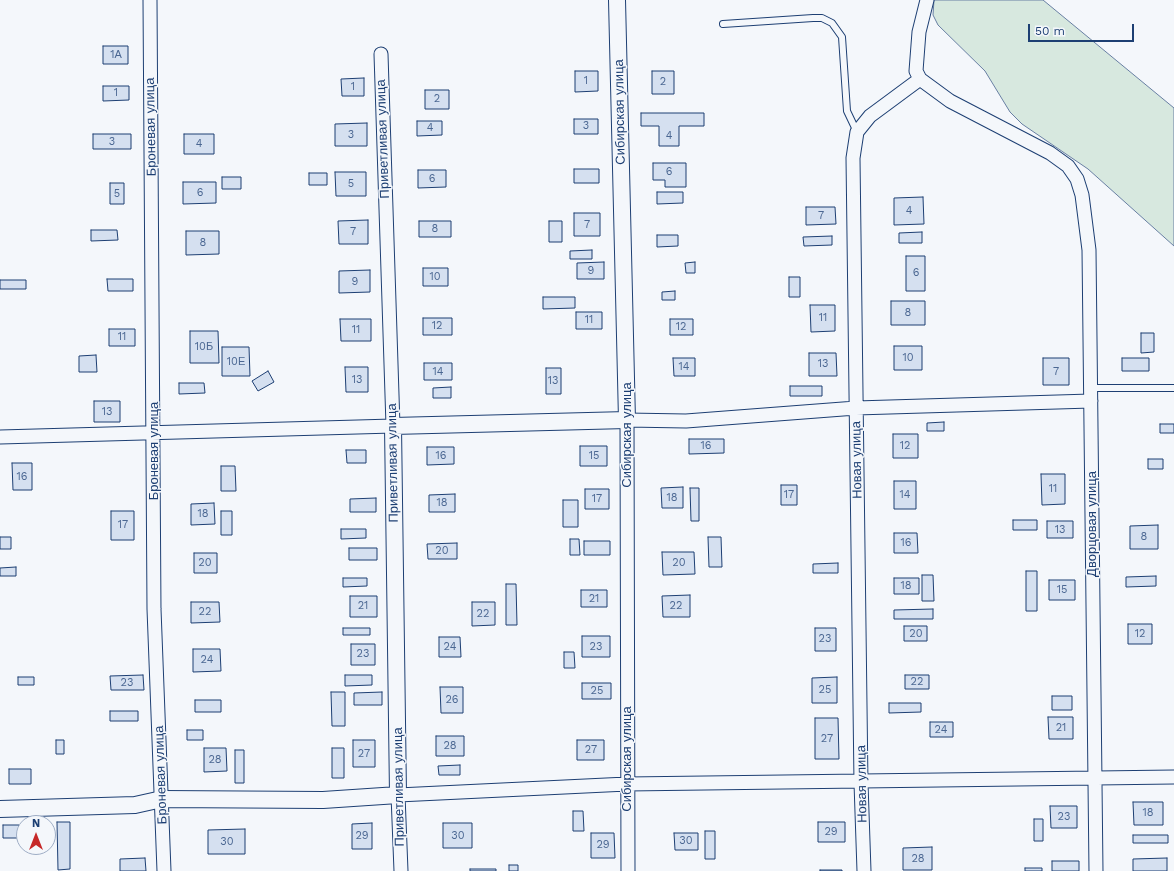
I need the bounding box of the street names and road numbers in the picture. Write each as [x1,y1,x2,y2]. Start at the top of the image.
street label: Сибирская улица [611,59,629,165]
street label: Броневая улица [142,78,160,176]
street label: Приветливая улица [373,79,393,199]
street label: Сибирская улица [619,382,635,488]
street label: Броневая улица [146,402,162,500]
street label: Приветливая улица [384,403,402,523]
street label: Новая улица [849,421,865,499]
street label: Дворцовая улица [1084,471,1100,577]
street label: Сибирская улица [619,706,635,812]
street label: Броневая улица [151,725,171,825]
street label: Приветливая улица [390,727,408,847]
street label: Новая улица [854,745,870,823]

